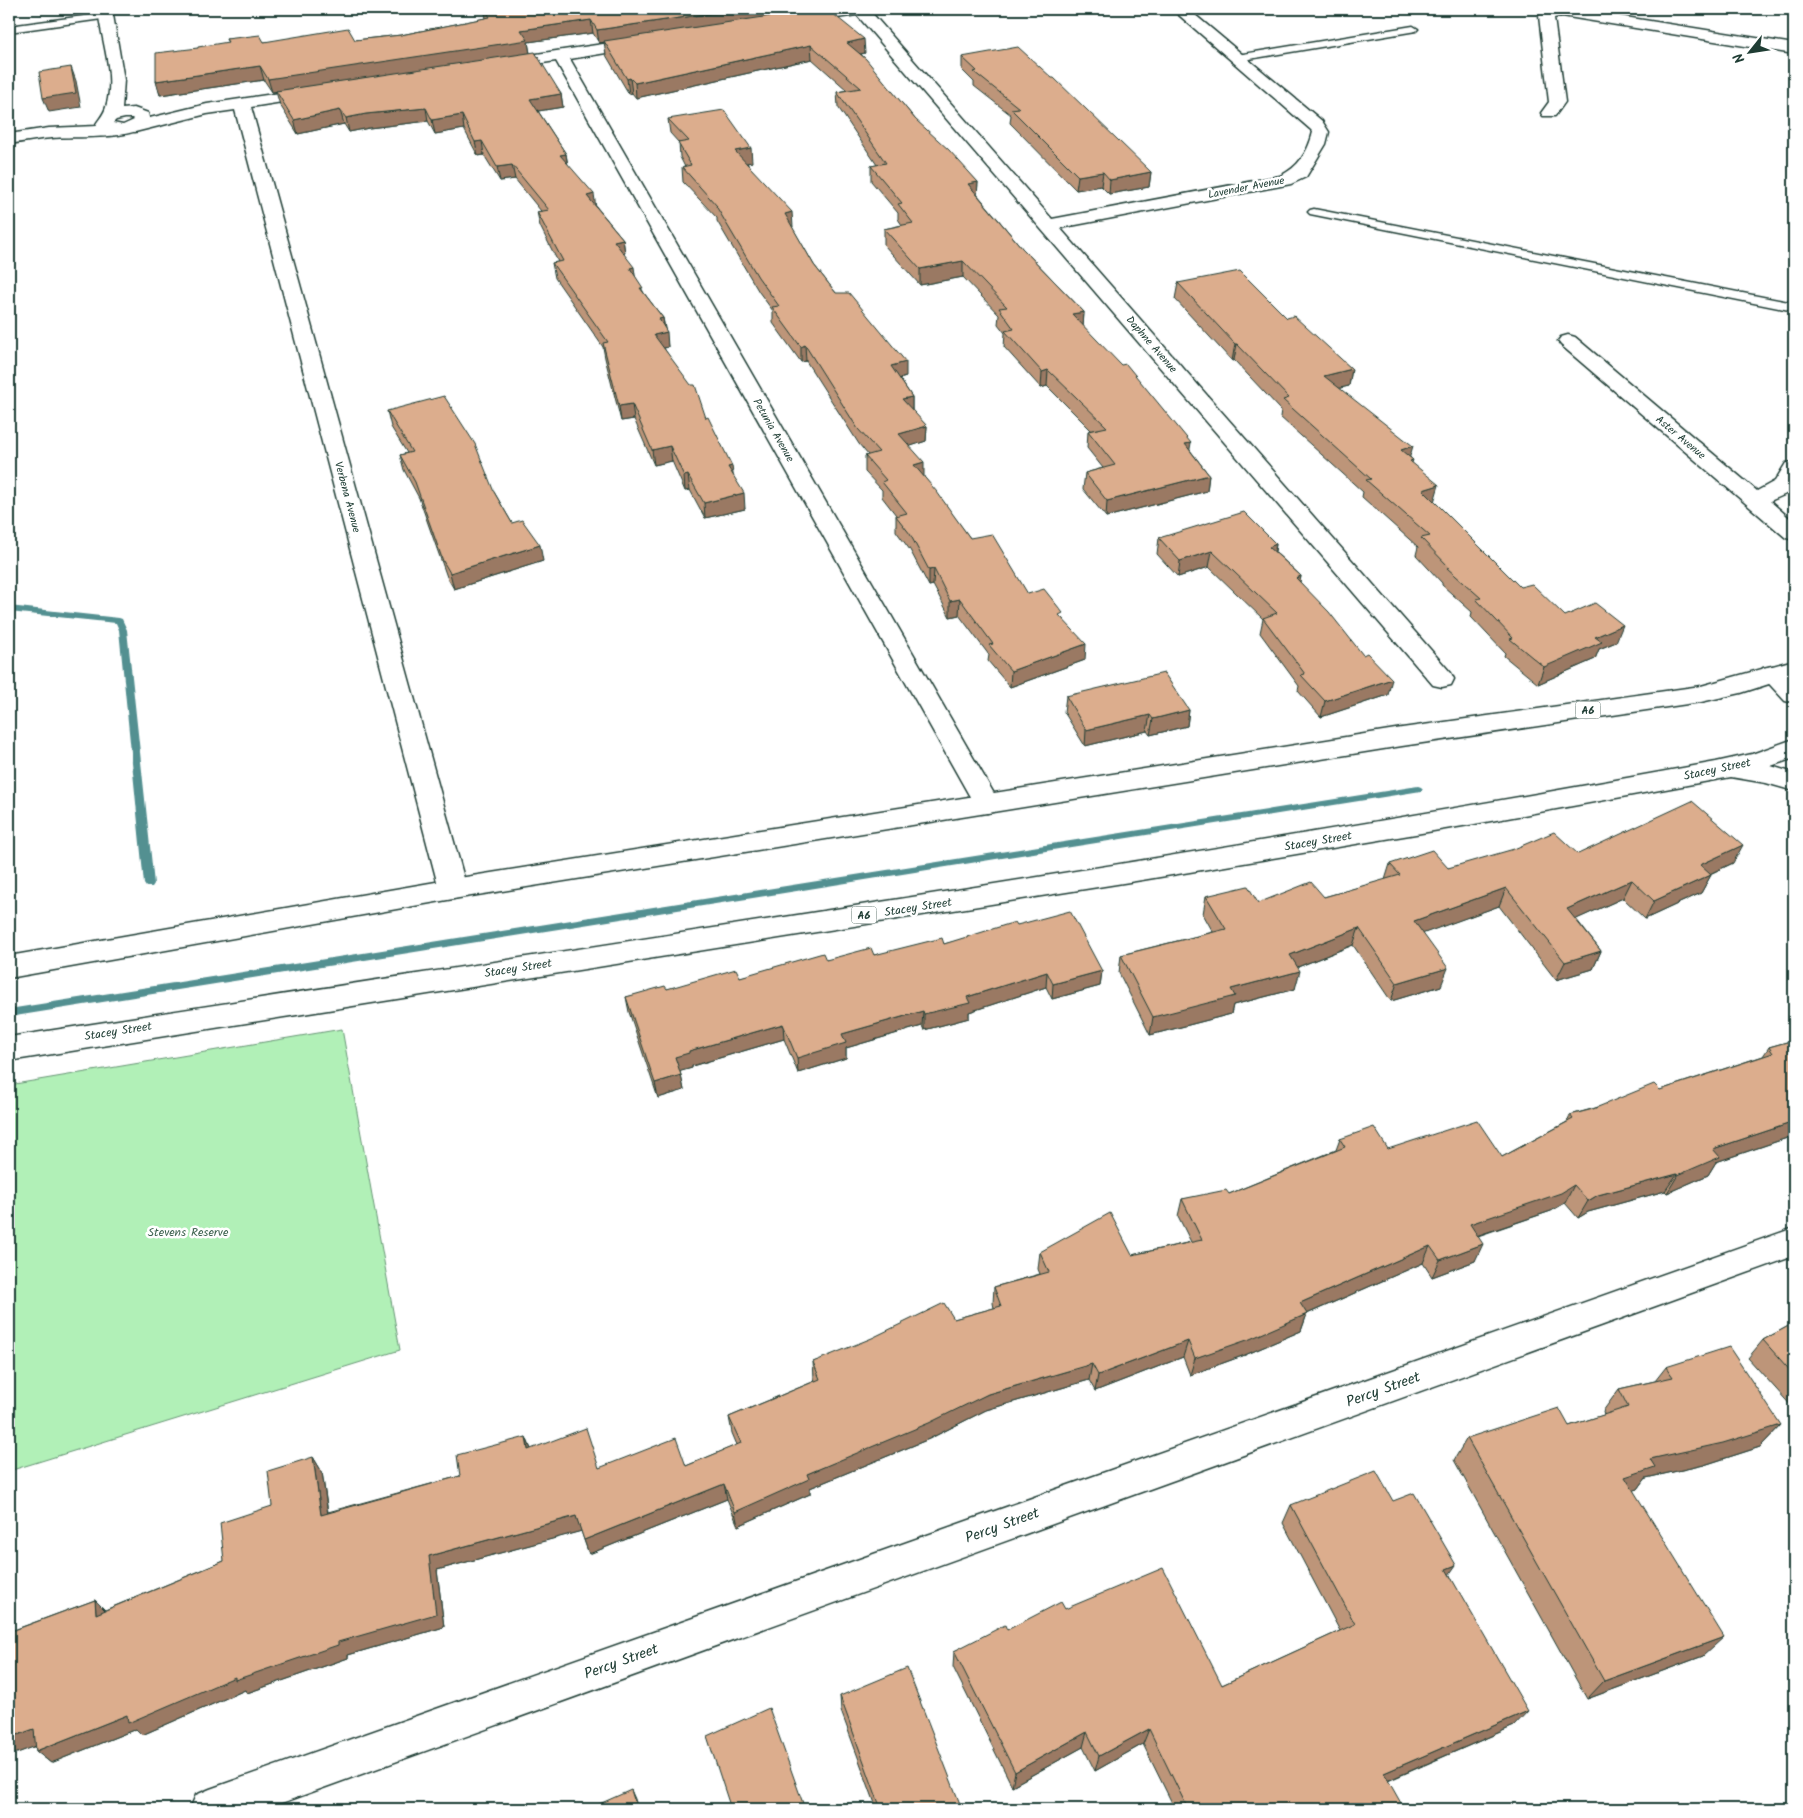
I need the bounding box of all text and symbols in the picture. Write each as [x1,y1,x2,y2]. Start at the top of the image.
north arrow [1726,28,1776,78]
text: N [1728,49,1751,67]
street label: Lavender Avenue [1206,172,1286,204]
street label: Daphne Avenue [1121,312,1181,377]
street label: Petunia Avenue [748,395,799,466]
street label: Aster Avenue [1651,411,1710,464]
street label: Verbena Avenue [329,460,365,535]
road number: A6 [1576,702,1600,718]
street label: Stacey Street [1682,753,1753,786]
street label: Stacey Street [1283,826,1354,857]
street label: Stacey Street [883,893,954,922]
road number: A6 [852,906,876,924]
street label: Stacey Street [483,954,554,983]
street label: Stacey Street [83,1017,154,1046]
park label: Stevens Reserve [148,1223,229,1242]
street label: Percy Street [1343,1365,1424,1414]
street label: Percy Street [962,1501,1043,1550]
street label: Percy Street [581,1637,662,1686]

